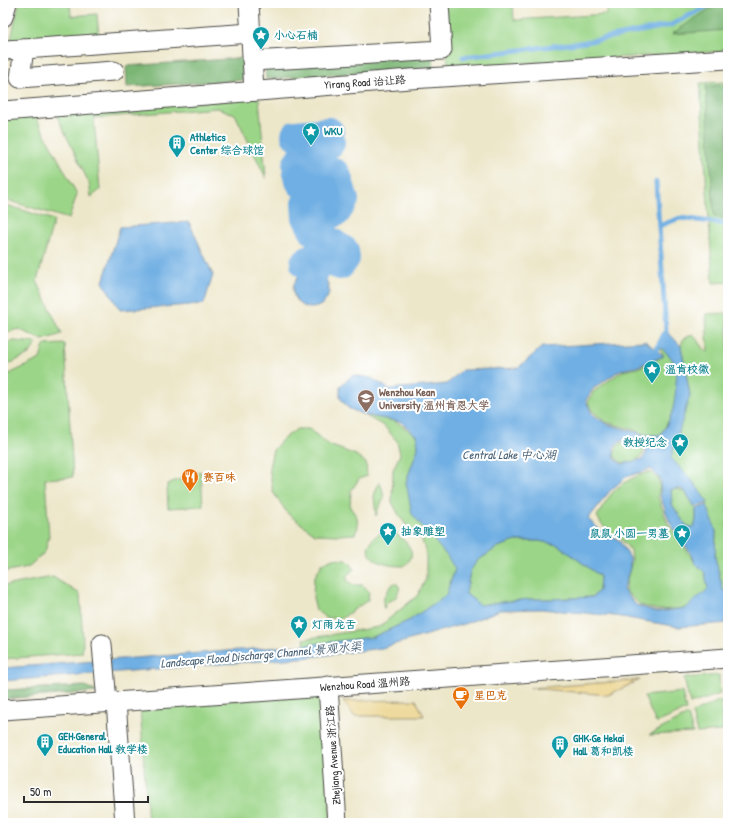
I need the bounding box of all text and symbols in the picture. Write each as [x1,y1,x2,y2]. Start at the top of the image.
place icon: 小心石楠 [251,25,271,50]
place label: 小心石楠 [274,28,318,42]
street label: Yirang Road 诒让路 [324,72,406,92]
place icon: WKU [301,121,321,146]
place label: WKU [324,124,343,138]
place label: Athletics Center 综合球馆 [190,130,264,157]
building icon: Athletics Center 综合球馆 [167,133,187,158]
place icon: 温肯校徽 [642,359,662,384]
place label: 温肯校徽 [665,362,709,376]
place label: Wenzhou Kean University 温州肯恩大学 [379,385,489,413]
school or university icon: Wenzhou Kean University 温州肯恩大学 [356,388,376,413]
place icon: 教授纪念 [670,432,690,457]
place label: 教授纪念 [623,435,667,449]
water label: Central Lake 中心湖 [462,446,557,463]
restaurant icon: 赛百味 [180,467,200,492]
place label: 赛百味 [203,470,236,484]
place icon: 抽象雕塑 [378,521,398,546]
place icon: 鼠鼠 小圆一男墓 [672,523,692,548]
place label: 抽象雕塑 [401,524,445,538]
place label: 鼠鼠 小圆一男墓 [589,526,669,540]
place icon: 灯雨龙舌 [289,614,309,639]
place label: 灯雨龙舌 [312,617,356,631]
water label: Landscape Flood Discharge Channel 景观水渠 [160,637,363,672]
street label: Wenzhou Road 温州路 [319,674,411,694]
cafe icon: 星巴克 [451,685,471,710]
place label: 星巴克 [474,688,507,702]
street label: Zhejiang Avenue 浙江路 [323,705,343,805]
place label: GEH·General Education Hall 教学楼 [58,729,148,756]
place label: GHK·Ge Hekai Hall 葛和凯楼 [573,731,634,758]
building icon: GEH·General Education Hall 教学楼 [35,732,55,757]
building icon: GHK·Ge Hekai Hall 葛和凯楼 [550,734,570,759]
scale bar [24,778,148,804]
text: 50 m [30,783,51,800]

